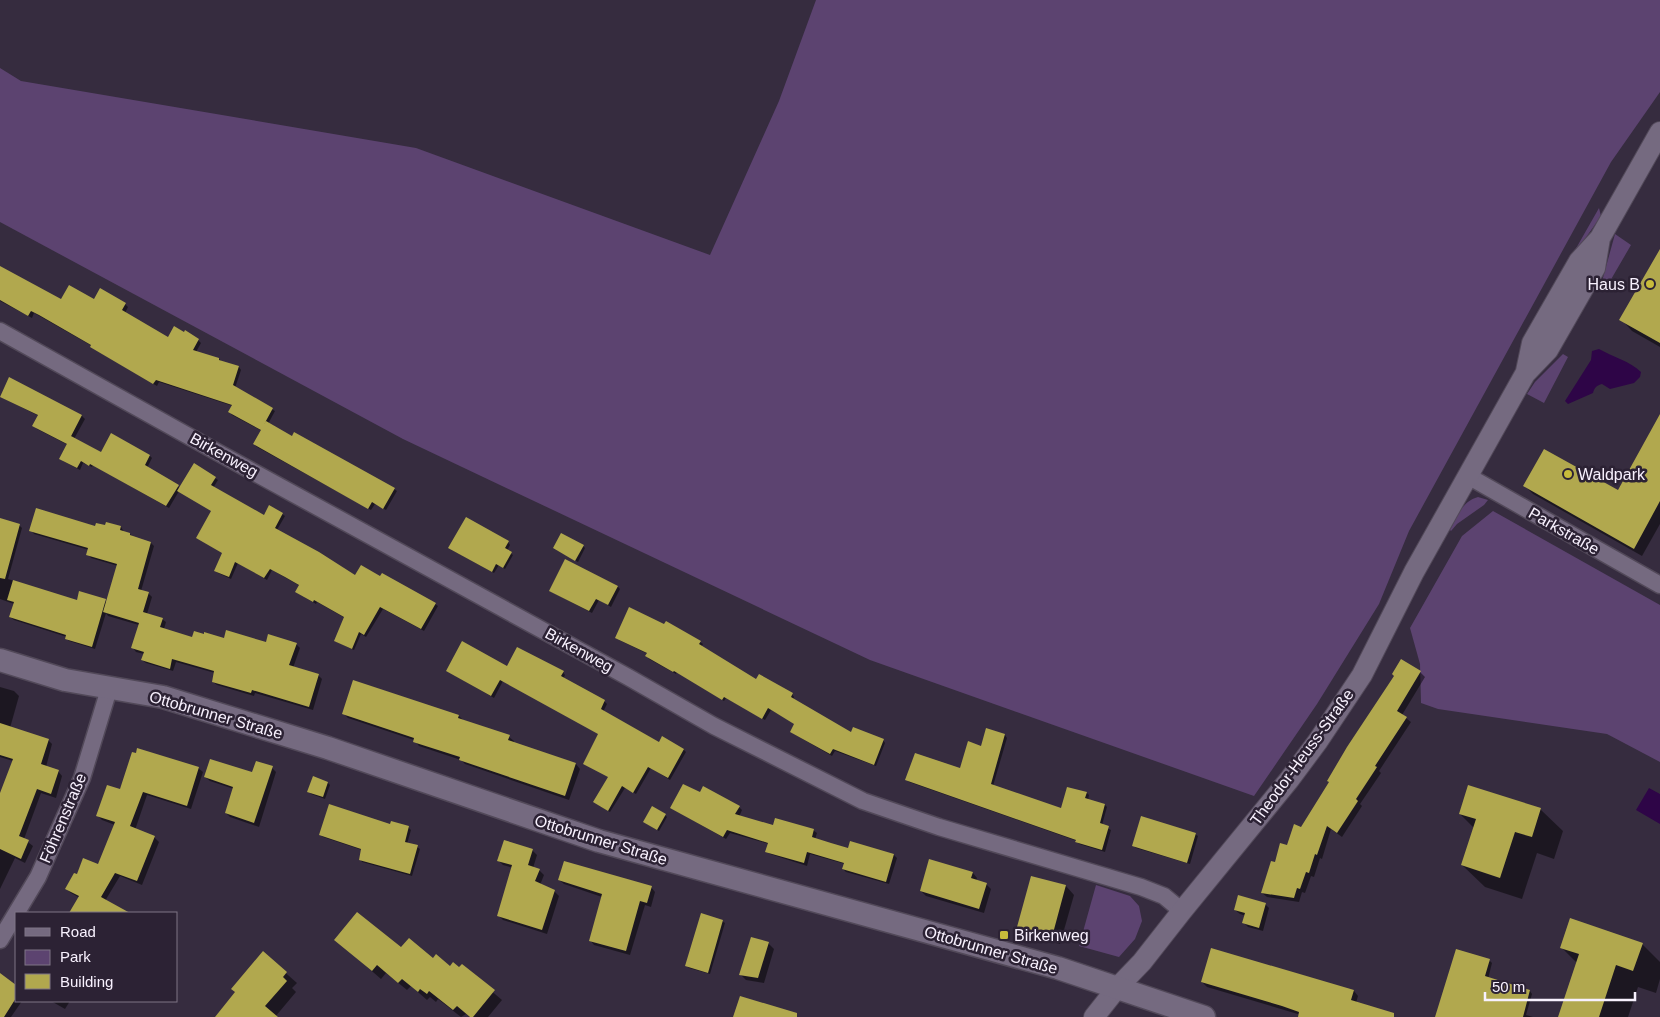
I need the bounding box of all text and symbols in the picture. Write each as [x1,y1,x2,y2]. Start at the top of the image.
place label: Haus B [1588,276,1640,293]
marker: Haus B [1644,278,1656,290]
street label: Birkenweg [187,429,261,481]
place label: Waldpark [1578,466,1646,483]
marker: Waldpark [1562,468,1574,480]
street label: Parkstraße [1526,504,1602,558]
street label: Birkenweg [542,624,616,676]
street label: Theodor-Heuss-Straße [1247,686,1357,828]
street label: Ottobrunner Straße [147,688,285,742]
street label: Föhrenstraße [36,770,90,866]
street label: Ottobrunner Straße [533,812,669,868]
legend [15,912,178,1002]
text: Road [60,923,96,940]
street label: Ottobrunner Straße [922,923,1060,977]
place label: Birkenweg [1014,927,1089,944]
marker: Birkenweg [998,929,1010,941]
text: Park [60,948,91,965]
scale bar [1485,970,1635,1002]
text: Building [60,973,113,990]
text: 50 m [1492,978,1525,995]

